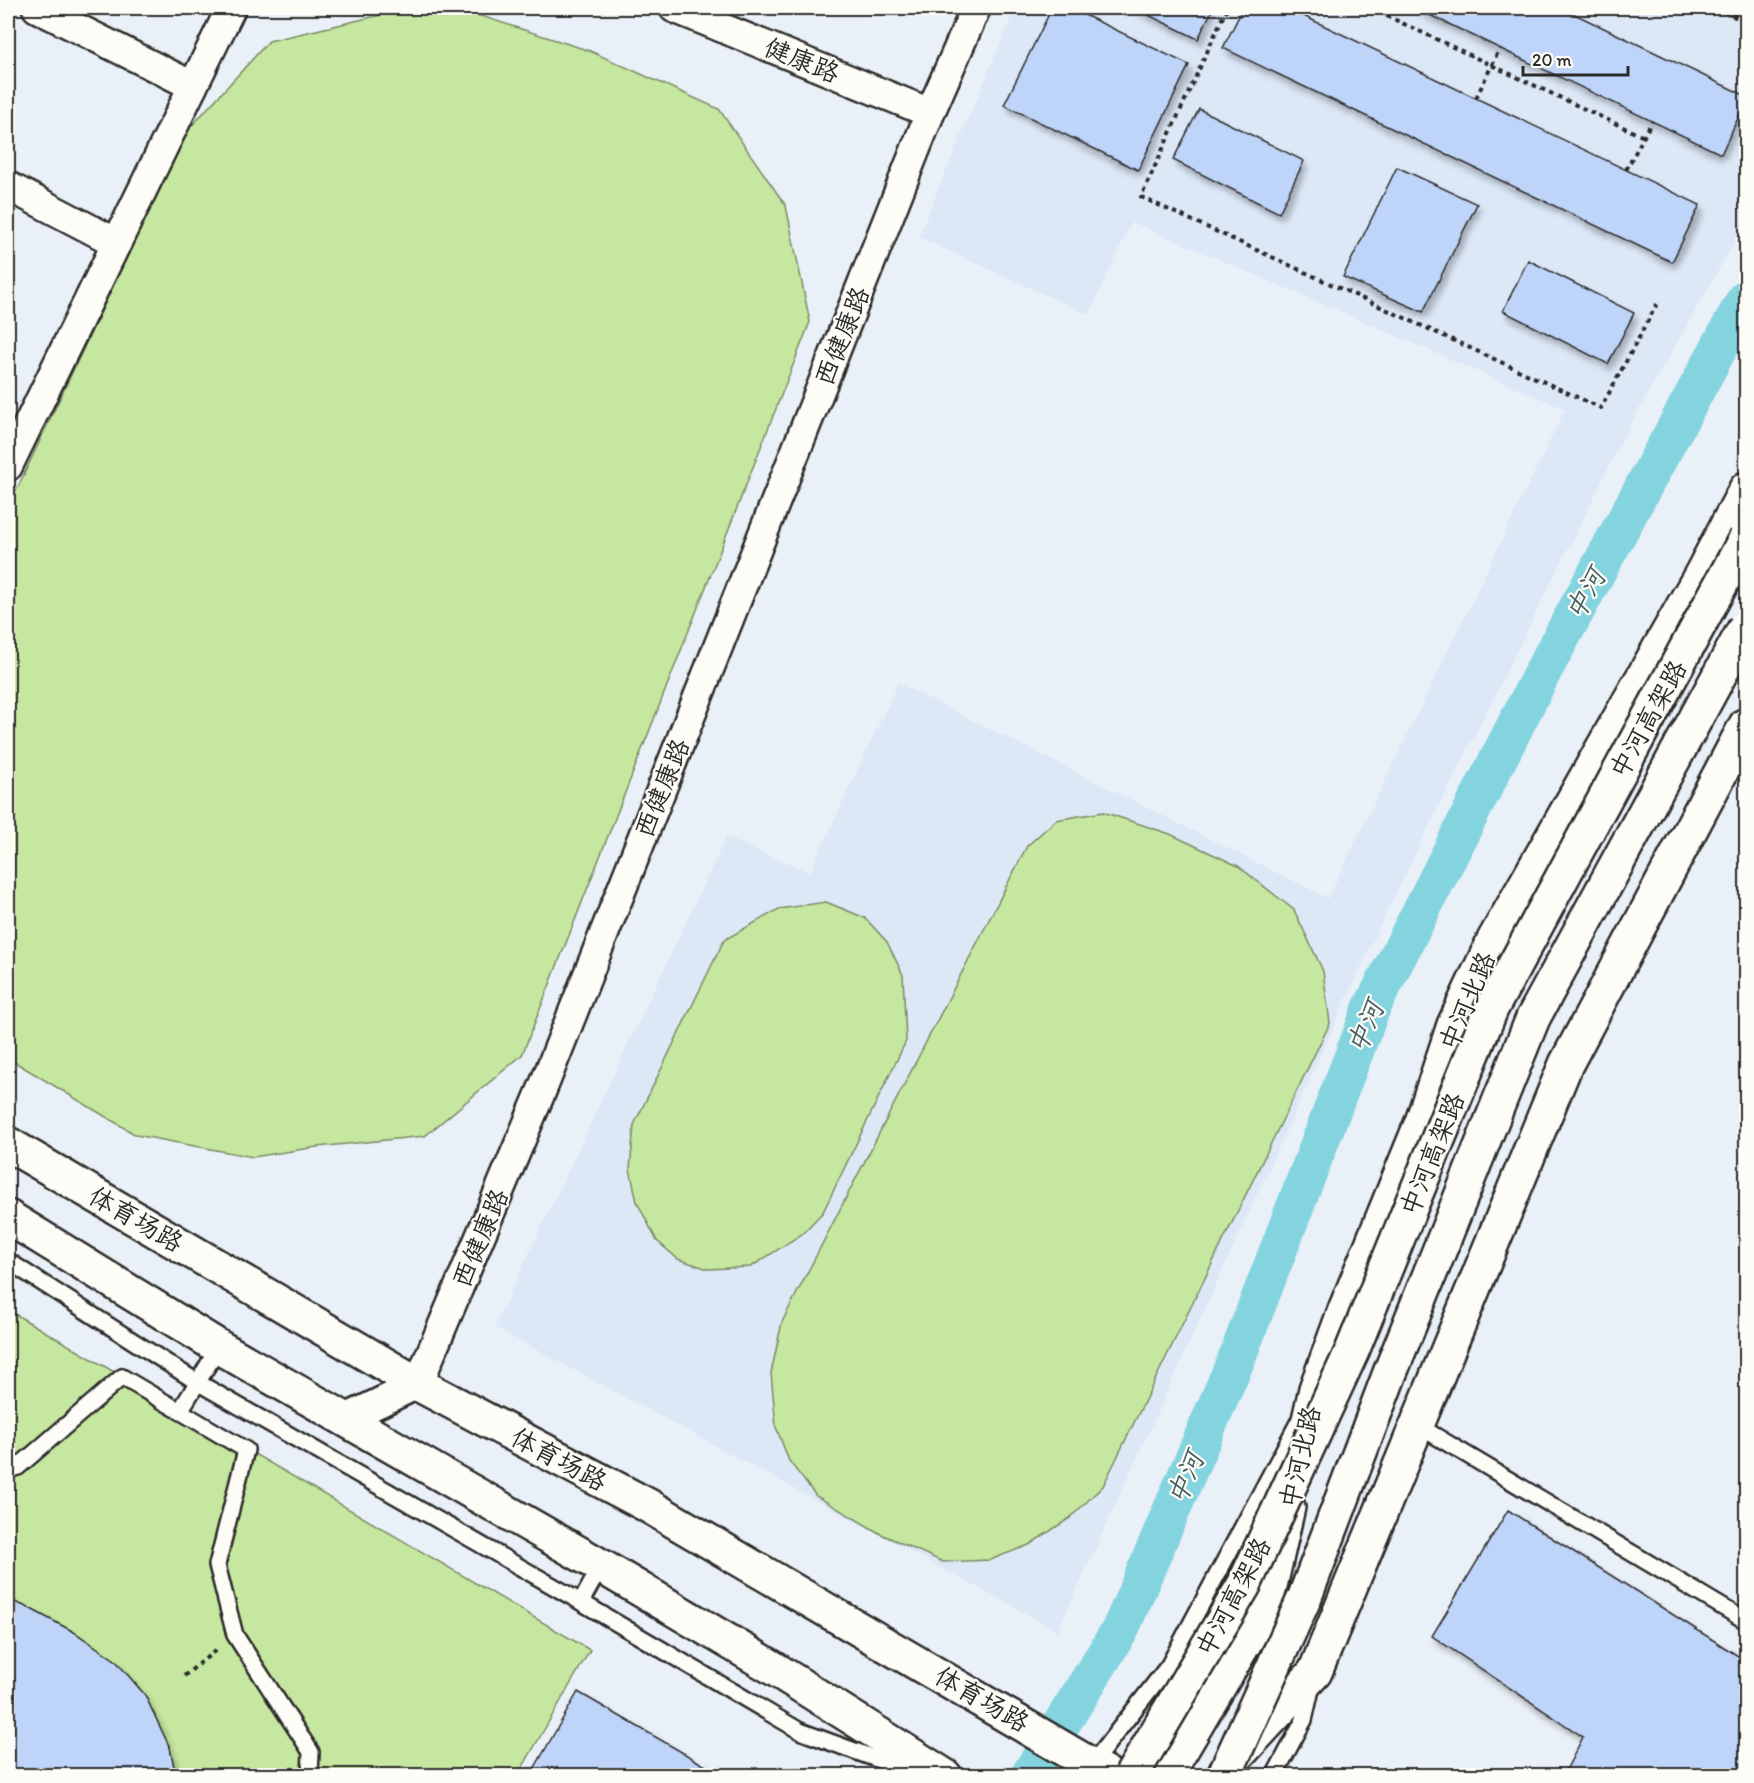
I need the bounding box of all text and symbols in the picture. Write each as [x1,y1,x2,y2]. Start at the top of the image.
street label: 健康路 [760,31,844,89]
scale bar [1523,39,1628,77]
text: 20 m [1532,49,1572,71]
street label: 西健康路 [808,282,876,390]
water label: 中河 [1557,559,1614,626]
street label: 中河高架路 [1602,654,1694,784]
street label: 西健康路 [628,734,696,842]
street label: 中河北路 [1432,947,1502,1055]
water label: 中河 [1339,992,1392,1058]
street label: 中河高架路 [1393,1088,1471,1220]
street label: 体育场路 [83,1179,189,1259]
street label: 西健康路 [445,1184,515,1292]
street label: 中河北路 [1273,1403,1327,1511]
street label: 体育场路 [506,1420,612,1498]
water label: 中河 [1159,1443,1212,1509]
street label: 中河高架路 [1188,1532,1278,1662]
street label: 体育场路 [929,1659,1035,1739]

